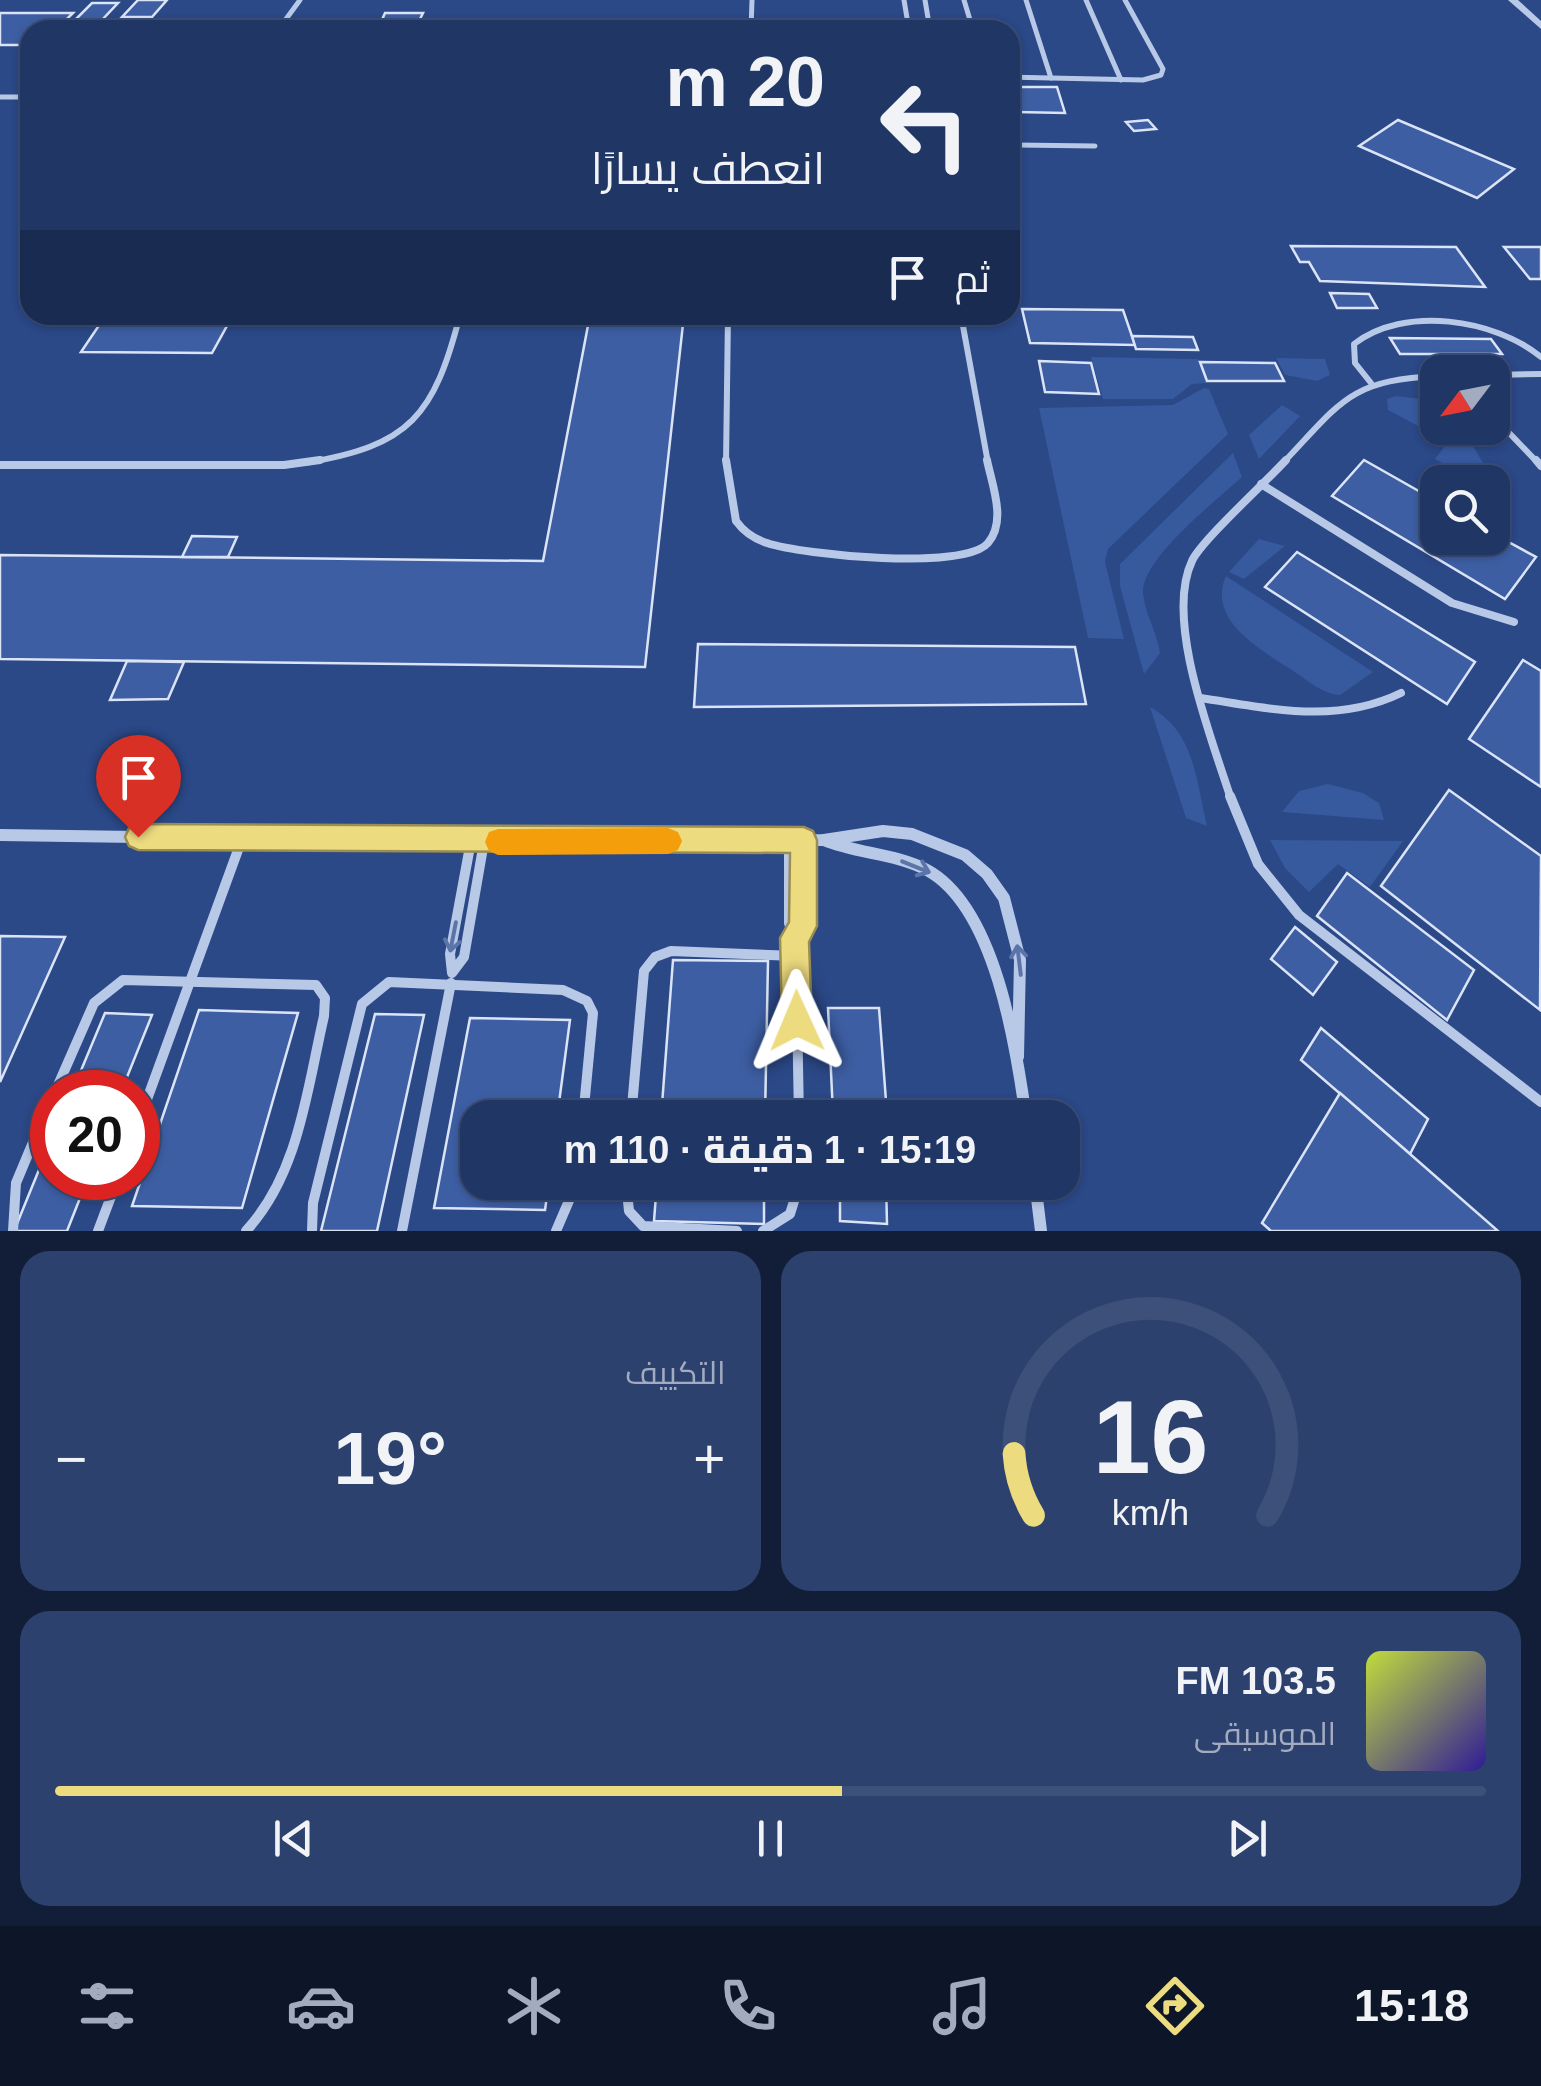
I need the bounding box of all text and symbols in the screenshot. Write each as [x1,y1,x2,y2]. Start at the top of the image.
text: 20 m [665,43,825,121]
icon: left [860,60,990,190]
text: انعطف يسارًا [591,143,825,194]
icon: arrive [880,250,935,305]
text: ثم [955,258,990,300]
north arrow [1420,355,1510,445]
map controls [1420,355,1510,555]
button: search [1420,465,1510,555]
pin [96,735,181,838]
icon: arrive [111,750,166,805]
one-way arrow [901,860,931,878]
one-way arrow [443,920,462,953]
one-way arrow [1010,944,1028,977]
position arrow [745,969,849,1073]
speed limit sign: 20 [30,1070,160,1200]
text: 15:19 · 1 دقيقة · 110 m [564,1129,976,1171]
text: التكييف [625,1355,726,1391]
text: 16 [1093,1379,1209,1495]
text: 19° [334,1416,447,1500]
text: − [55,1428,87,1490]
text: + [693,1428,725,1490]
text: km/h [1112,1493,1189,1533]
text: 103.5 FM [1175,1660,1336,1702]
text: الموسيقى [1194,1716,1336,1752]
icon: previous [266,1811,321,1866]
icon: pause [743,1811,798,1866]
icon: next [1220,1811,1275,1866]
icon: filters [72,1971,142,2041]
icon: car [286,1971,356,2041]
icon: climate [499,1971,569,2041]
icon: phone [713,1971,783,2041]
icon: music [927,1971,997,2041]
icon: directions [1140,1971,1210,2041]
text: 15:18 [1354,1980,1469,2031]

